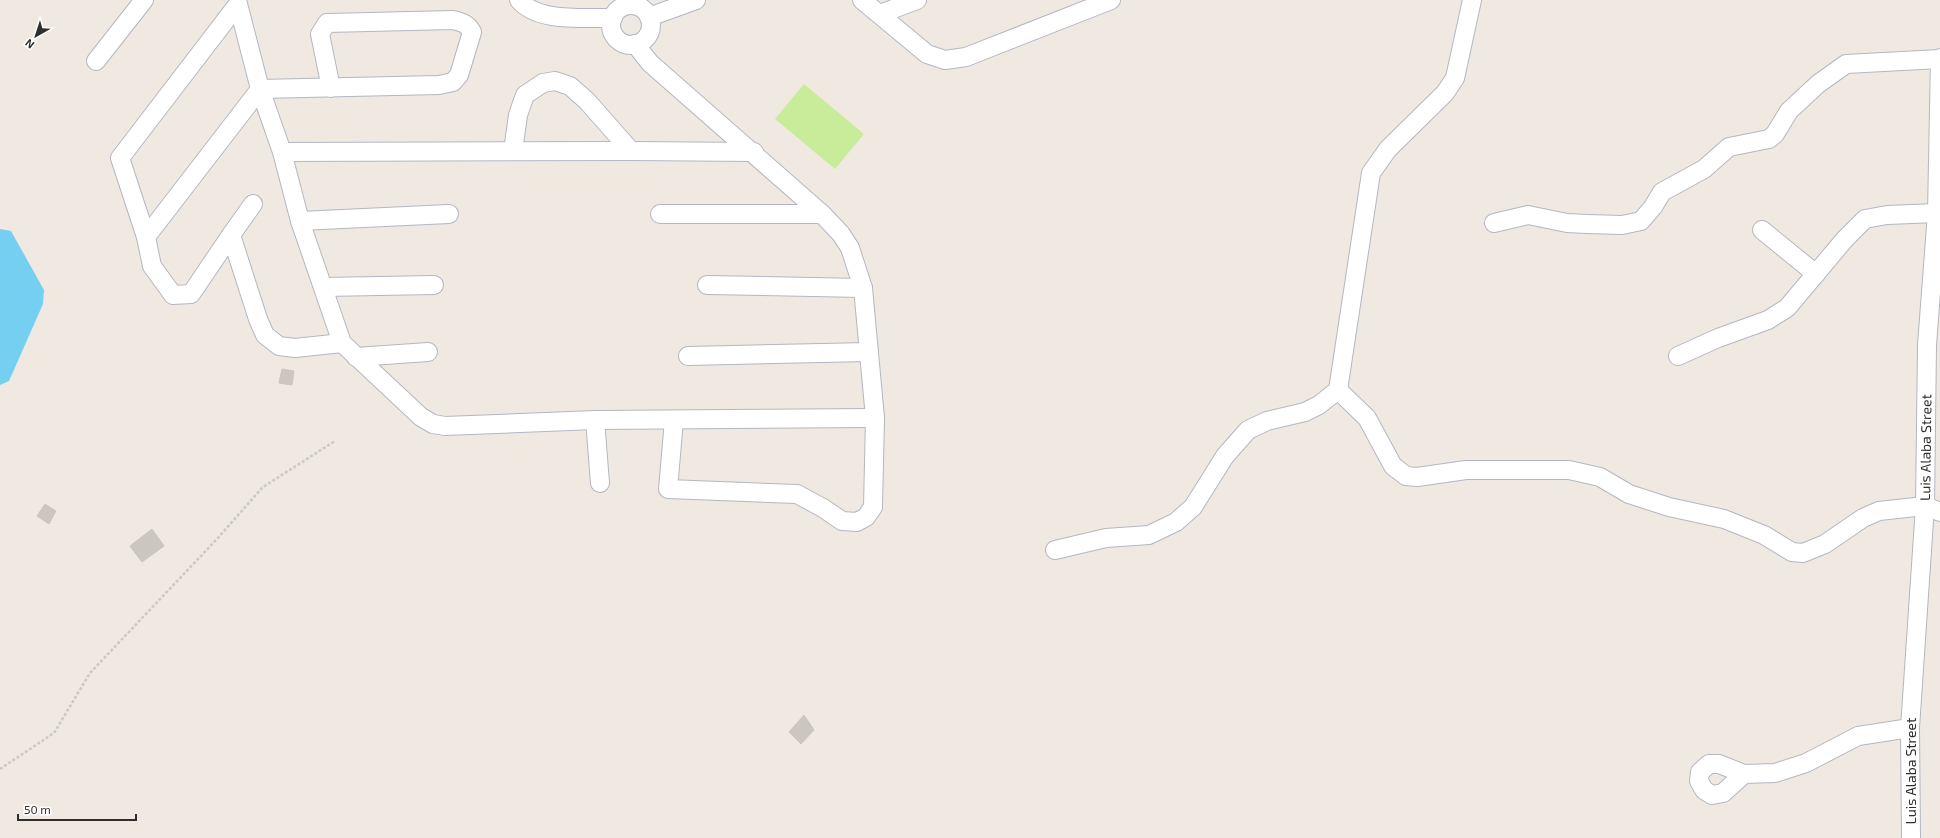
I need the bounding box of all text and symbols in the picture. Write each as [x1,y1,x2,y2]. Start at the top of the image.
north arrow [16,16,56,56]
text: N [22,37,37,52]
street label: Luis Alaba Street [1916,394,1934,501]
street label: Luis Alaba Street [1902,718,1919,824]
scale bar [18,796,136,822]
text: 50 m [24,802,51,816]

